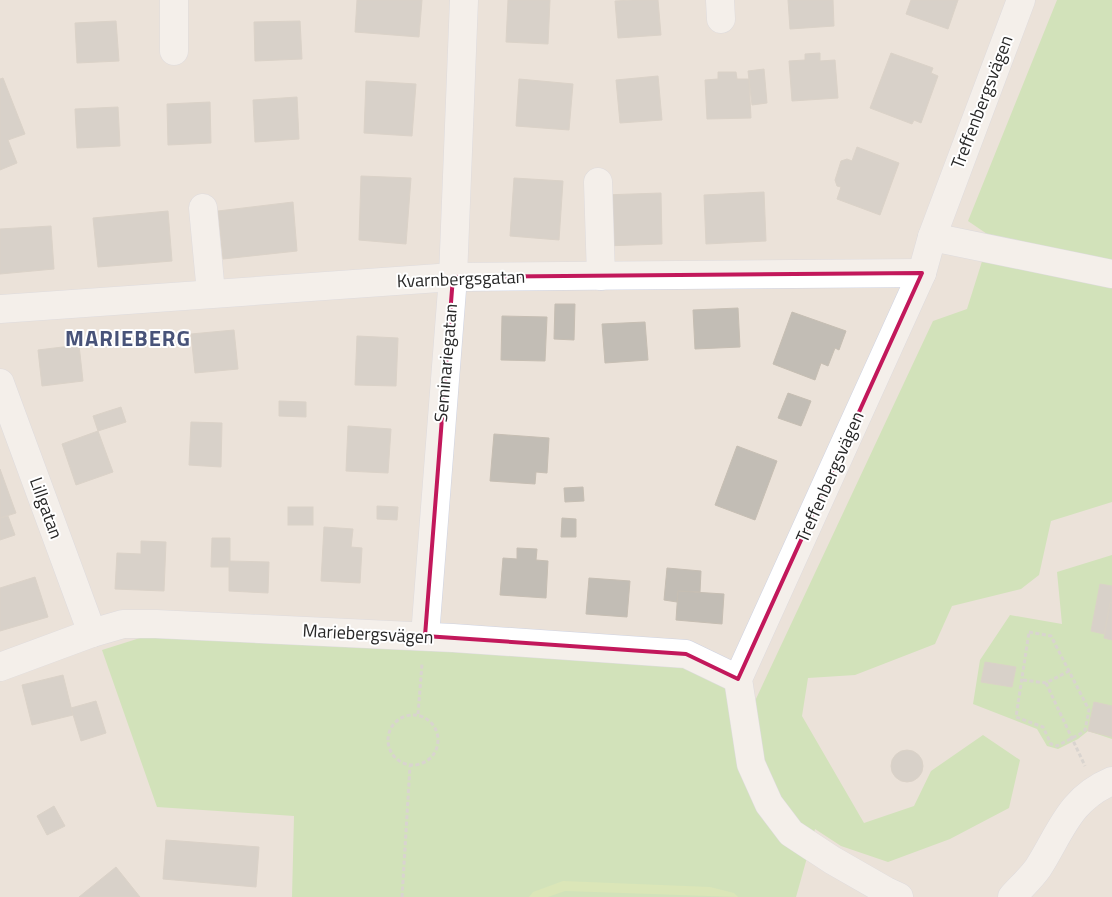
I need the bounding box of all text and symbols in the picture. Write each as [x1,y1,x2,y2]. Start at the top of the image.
street label: Treffenbergsvägen [944,31,1019,173]
street label: Kvarnbergsgatan [396,263,526,294]
street label: Seminariegatan [427,302,464,423]
district label: MARIEBERG [65,321,191,355]
street label: Treffenbergsvägen [788,407,871,547]
street label: Lillgatan [23,473,70,543]
street label: Mariebergsvägen [302,617,434,650]

